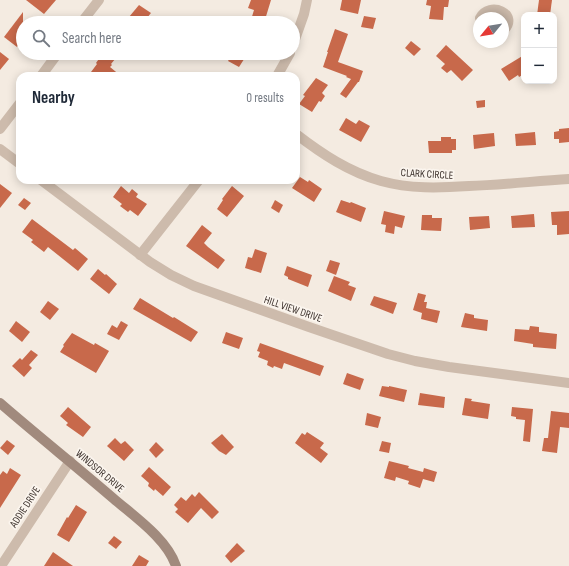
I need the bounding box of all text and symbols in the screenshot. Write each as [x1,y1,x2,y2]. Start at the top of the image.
north arrow [473,12,509,48]
map controls [521,12,557,84]
button: + [521,12,557,48]
search box [16,16,300,60]
icon: search [30,27,52,49]
text: Search here [62,29,122,48]
button: − [521,48,557,84]
text: Nearby [32,88,75,108]
text: 0 results [246,90,284,106]
street label: CLARK CIRCLE [400,166,454,182]
street label: HILL VIEW DRIVE [262,293,324,325]
street label: WINDSOR DRIVE [73,447,127,495]
street label: ADDIE DRIVE [6,484,43,531]

